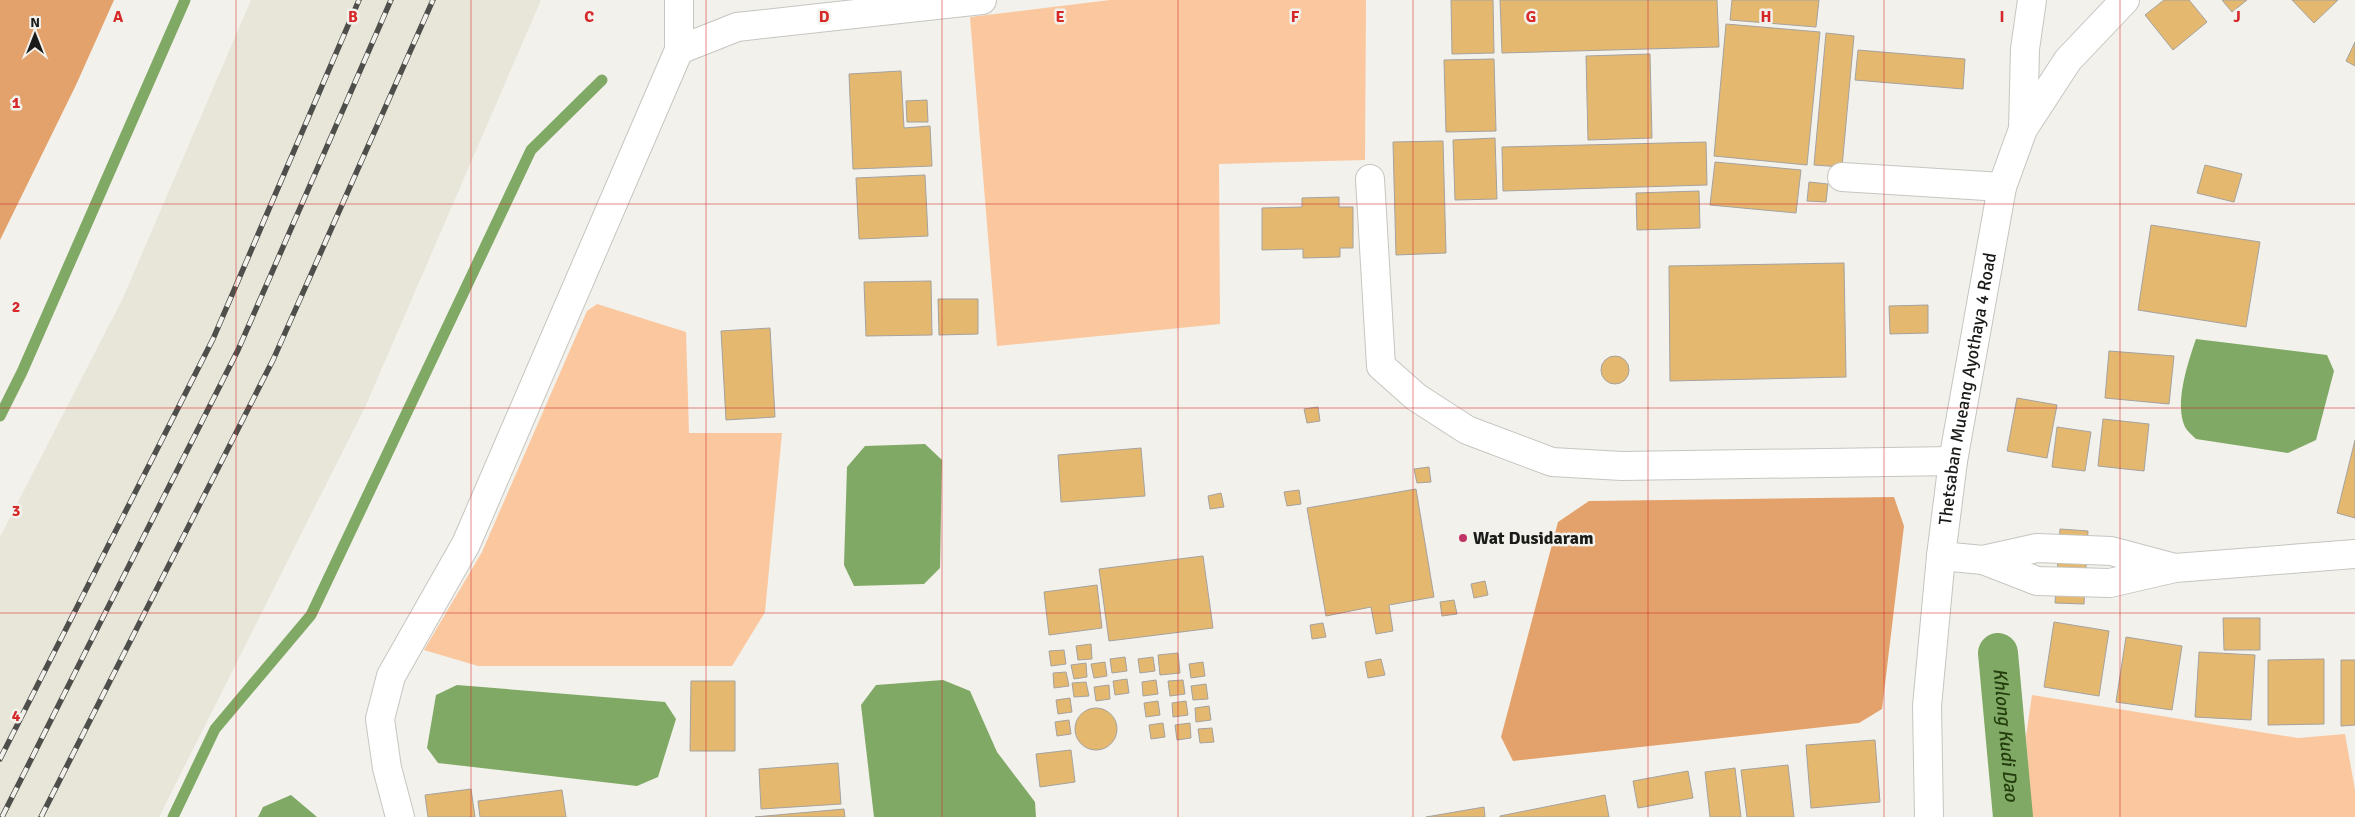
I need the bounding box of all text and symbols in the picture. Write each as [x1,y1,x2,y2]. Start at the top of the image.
text: A [113,7,124,27]
text: B [348,7,358,27]
text: C [584,7,594,27]
text: D [819,7,830,27]
text: E [1055,7,1065,27]
text: F [1291,7,1300,27]
text: G [1526,7,1536,27]
text: H [1761,7,1771,27]
text: I [1999,7,2005,27]
text: J [2233,7,2241,27]
north arrow [10,10,60,60]
text: N [30,14,40,31]
text: 1 [12,93,21,113]
street label: Thetsaban Mueang Ayothaya 4 Road [1934,251,2001,526]
text: 2 [12,297,20,317]
text: 3 [12,501,20,521]
place label: Wat Dusidaram [1473,527,1594,549]
marker: Wat Dusidaram [1457,532,1469,544]
water label: Khlong Kudi Dao [1987,667,2024,804]
text: 4 [12,706,21,726]

